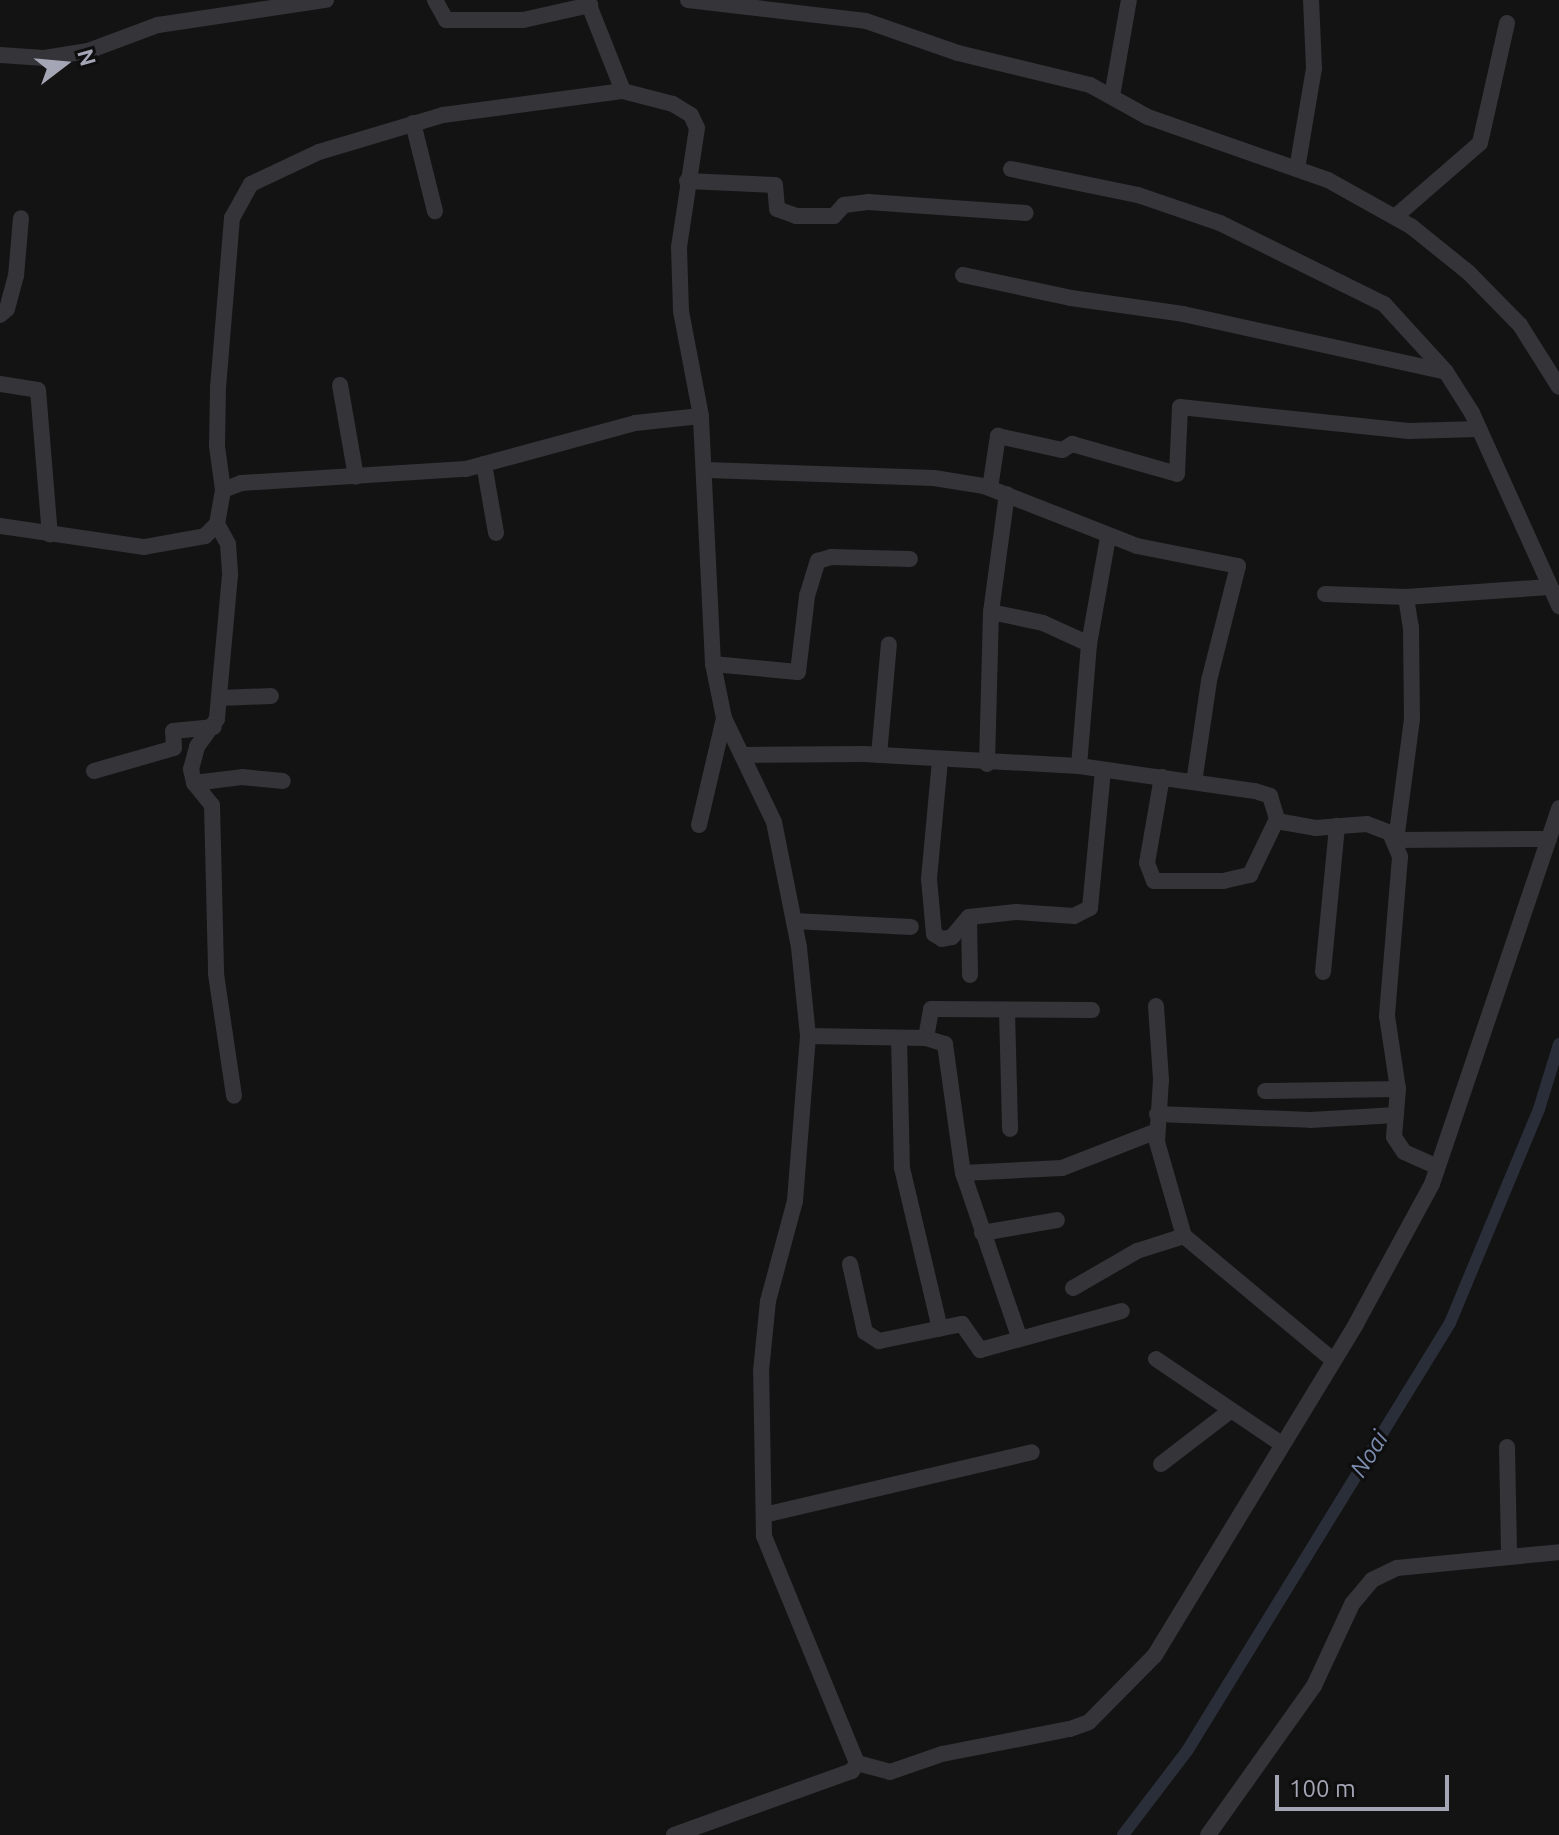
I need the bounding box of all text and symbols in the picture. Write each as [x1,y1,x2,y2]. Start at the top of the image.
north arrow [24,24,104,104]
text: N [73,46,102,69]
water label: Noai [1344,1426,1394,1482]
scale bar [1279,1759,1453,1809]
text: 100 m [1289,1775,1356,1802]

